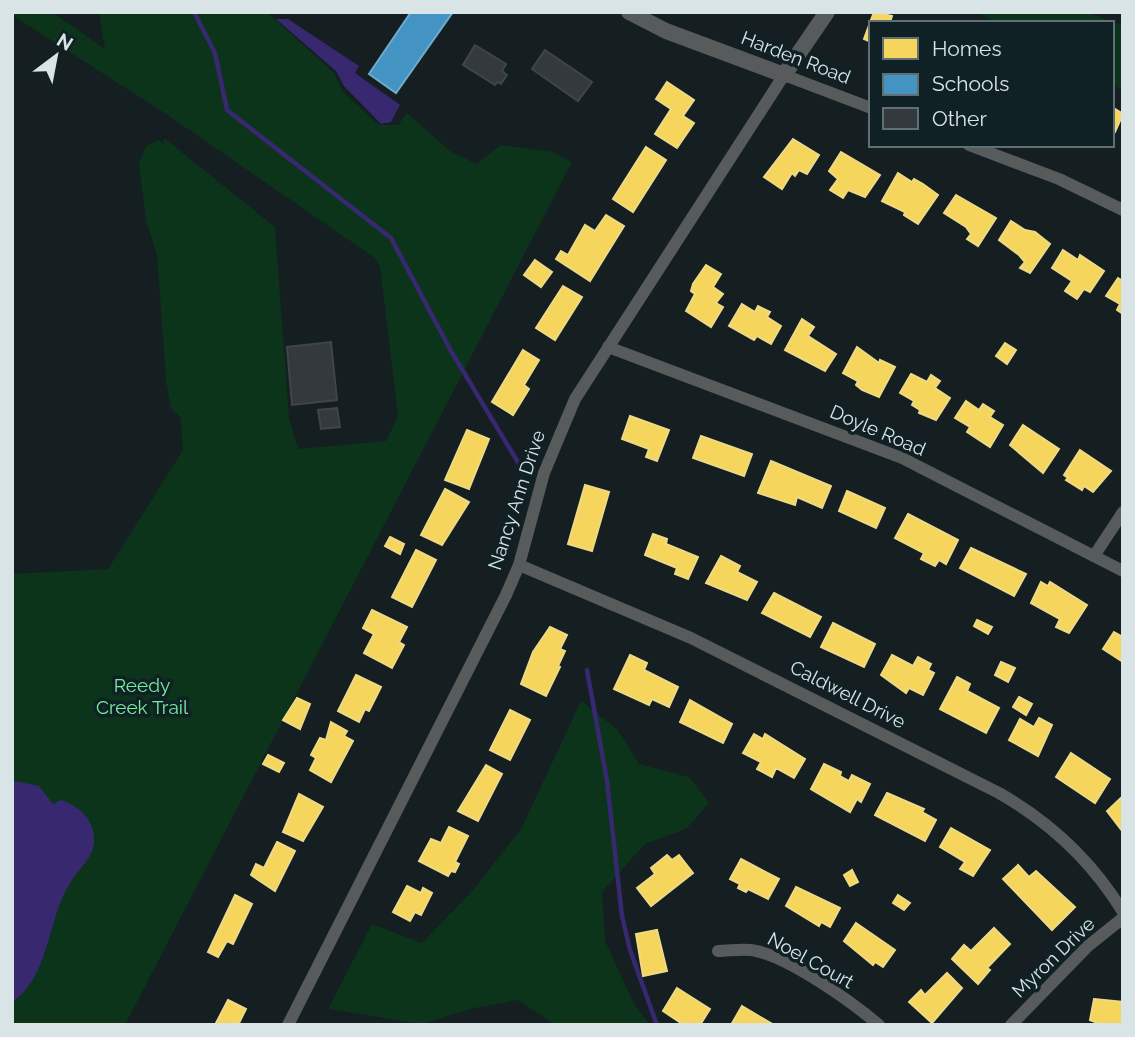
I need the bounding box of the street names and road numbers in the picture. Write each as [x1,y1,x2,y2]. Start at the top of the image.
street label: Harden Road [738,26,854,88]
street label: Doyle Road [827,400,929,460]
street label: Nancy Ann Drive [483,427,549,573]
street label: Caldwell Drive [787,655,909,733]
street label: Myron Drive [1007,912,1099,1002]
street label: Noel Court [764,927,858,993]

